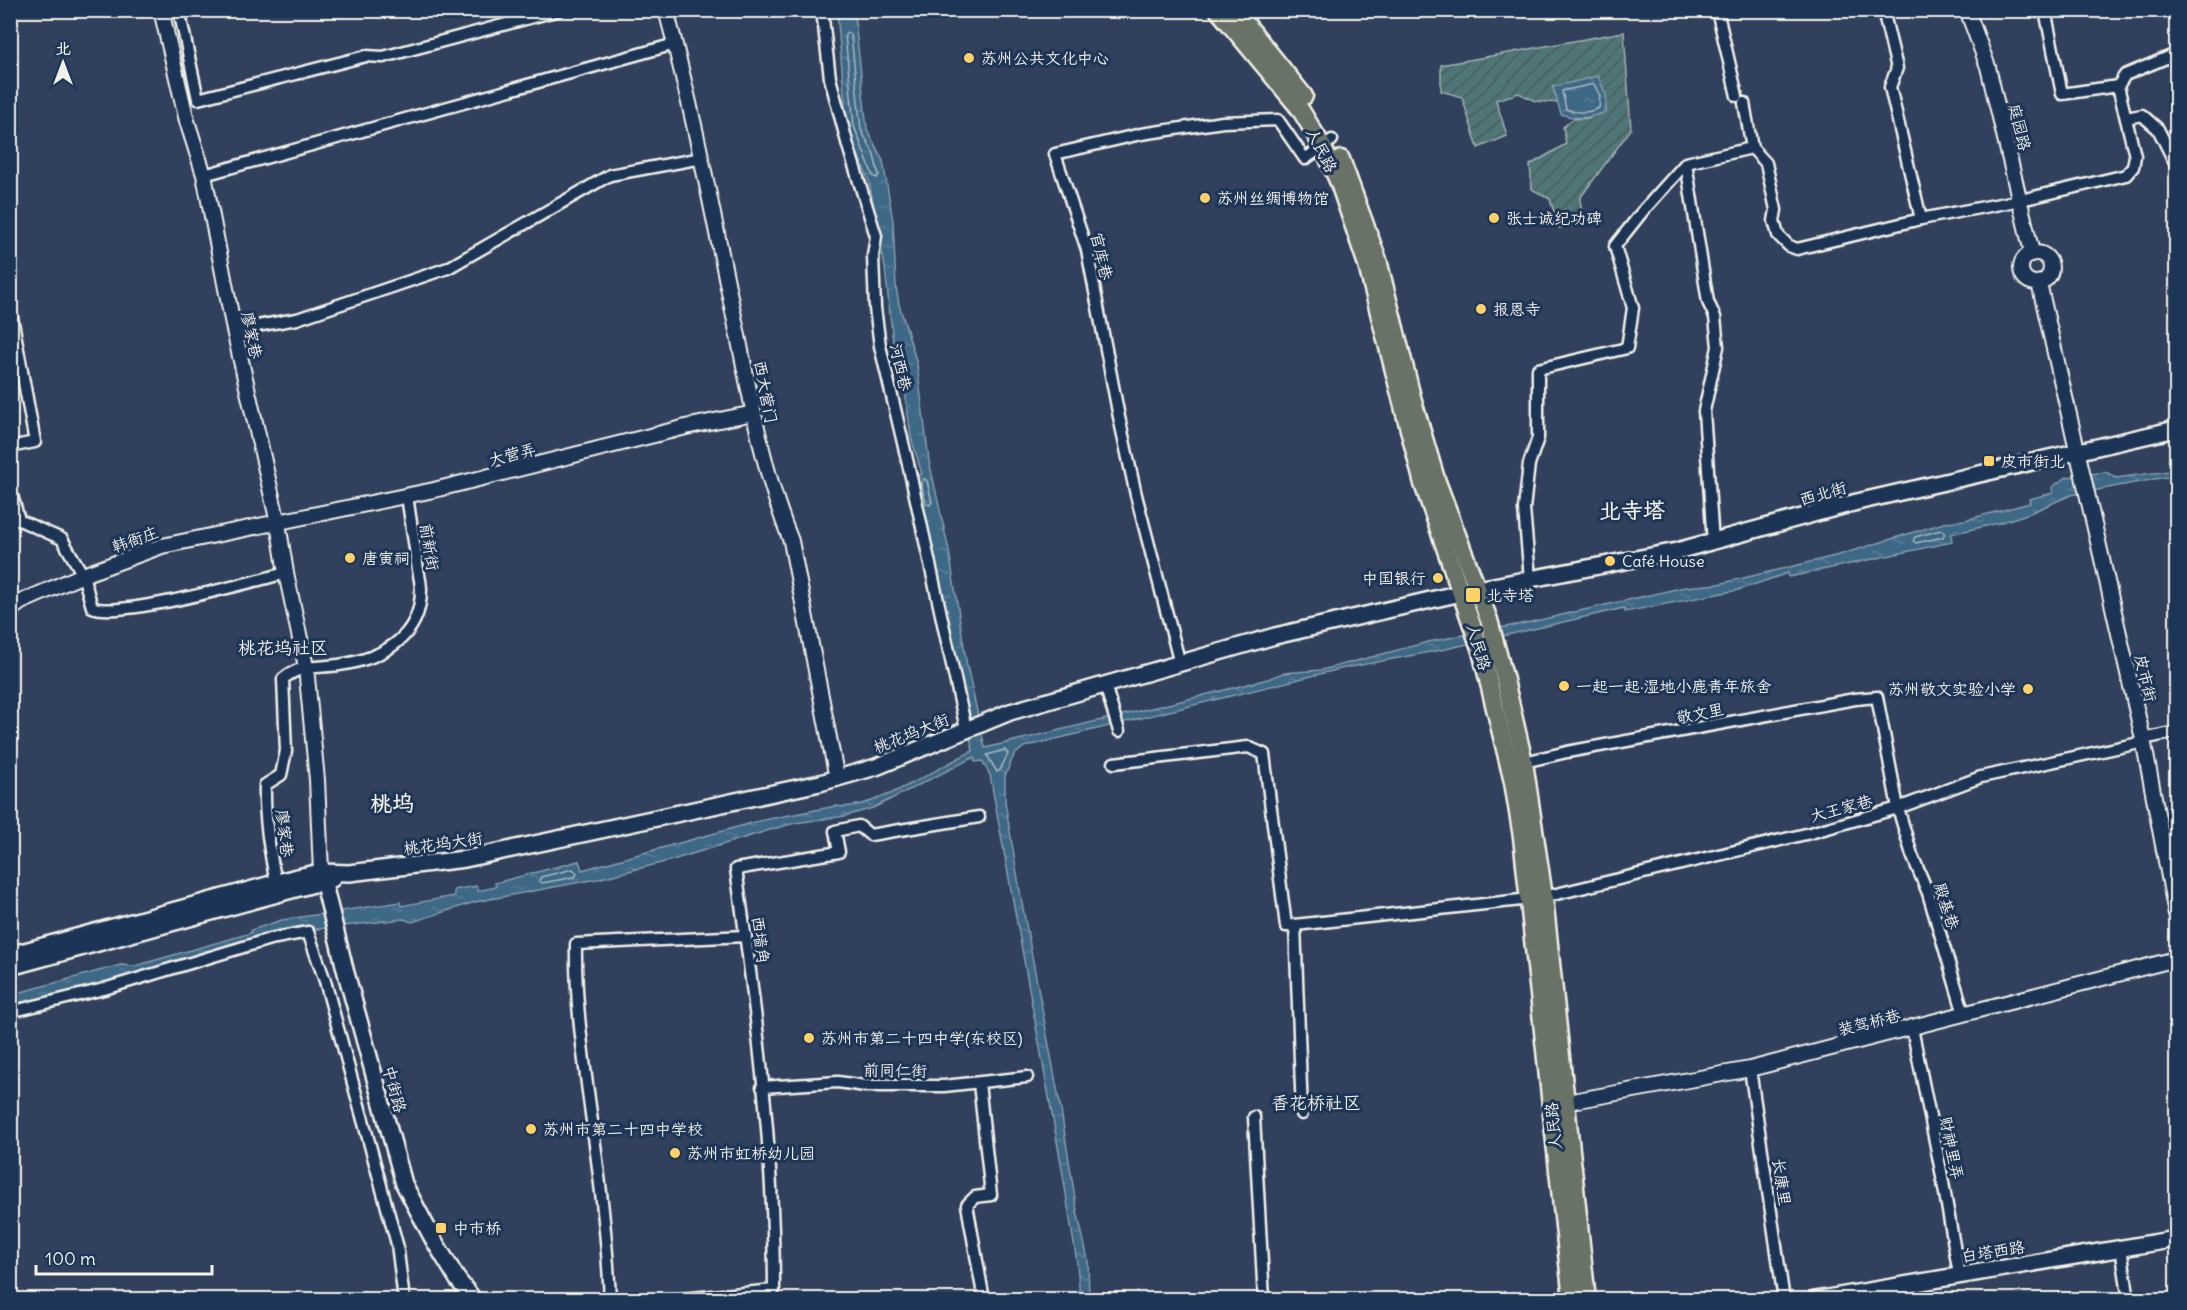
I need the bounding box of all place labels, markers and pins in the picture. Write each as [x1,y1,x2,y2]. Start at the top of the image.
place label: 苏州公共文化中心 [981,48,1109,68]
marker: 苏州公共文化中心 [962,51,976,65]
place label: 苏州丝绸博物馆 [1217,188,1329,208]
marker: 苏州丝绸博物馆 [1198,191,1212,205]
place label: 张士诚纪功碑 [1506,208,1602,228]
marker: 张士诚纪功碑 [1487,211,1501,225]
place label: 报恩寺 [1493,299,1541,319]
marker: 报恩寺 [1474,302,1488,316]
place label: 皮市街北 [2001,451,2065,471]
marker: 皮市街北 [1982,454,1996,468]
place label: 唐寅祠 [362,548,410,568]
marker: 唐寅祠 [343,551,357,565]
place label: Café House [1622,551,1705,571]
marker: Café House [1603,554,1617,568]
place label: 中国银行 [1362,568,1426,588]
marker: 中国银行 [1431,571,1445,585]
place label: 北寺塔 [1486,585,1534,605]
marker: 北寺塔 [1464,586,1482,604]
place label: 一起一起·湿地小鹿青年旅舍 [1576,676,1772,696]
marker: 一起一起·湿地小鹿青年旅舍 [1557,679,1571,693]
place label: 苏州敬文实验小学 [1888,679,2016,699]
marker: 苏州敬文实验小学 [2021,682,2035,696]
place label: 苏州市第二十四中学(东校区) [821,1028,1023,1048]
marker: 苏州市第二十四中学(东校区) [802,1031,816,1045]
place label: 苏州市第二十四中学校 [543,1119,703,1139]
marker: 苏州市第二十四中学校 [524,1122,538,1136]
place label: 苏州市虹桥幼儿园 [687,1143,815,1163]
marker: 苏州市虹桥幼儿园 [668,1146,682,1160]
place label: 中市桥 [453,1218,501,1238]
marker: 中市桥 [434,1221,448,1235]

